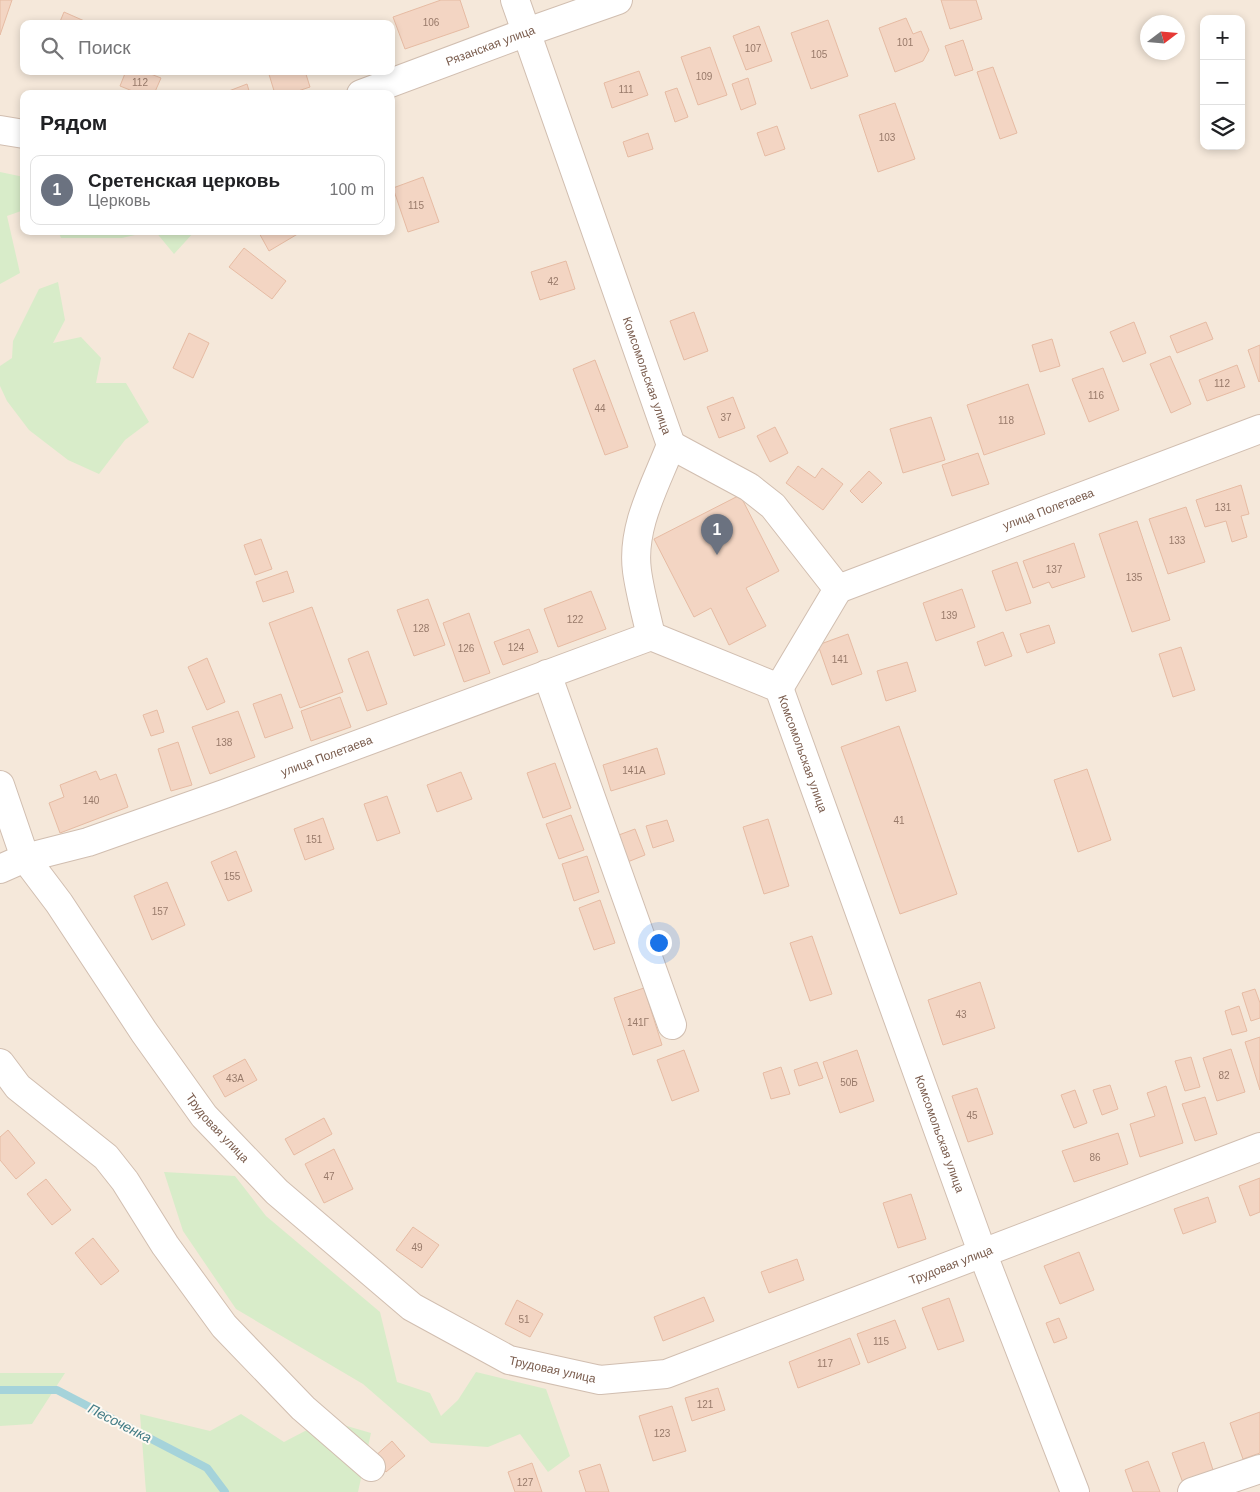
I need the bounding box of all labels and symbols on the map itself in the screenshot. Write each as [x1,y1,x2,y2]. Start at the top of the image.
north arrow [1140,15,1185,60]
house number: 106 [423,17,440,28]
street label: Рязанская улица [444,23,537,69]
house number: 101 [897,37,914,48]
house number: 107 [745,43,762,54]
house number: 105 [811,49,828,60]
house number: 109 [696,71,713,82]
house number: 112 [132,77,148,88]
house number: 111 [618,84,634,95]
house number: 103 [879,132,896,143]
house number: 115 [408,200,424,211]
house number: 42 [547,276,559,287]
street label: Комсомольская улица [620,315,674,437]
house number: 112 [1214,378,1230,389]
house number: 116 [1088,390,1104,401]
house number: 44 [594,403,606,414]
house number: 37 [720,412,732,423]
house number: 118 [998,415,1014,426]
street label: улица Полетаева [1001,485,1096,533]
house number: 131 [1215,502,1232,513]
pin: 1 [701,514,733,555]
house number: 133 [1169,535,1186,546]
house number: 137 [1046,564,1063,575]
house number: 135 [1126,572,1143,583]
house number: 139 [941,610,958,621]
house number: 122 [567,614,584,625]
house number: 128 [413,623,430,634]
house number: 124 [508,642,525,653]
house number: 126 [458,643,475,654]
house number: 141 [832,654,849,665]
street label: Комсомольская улица [775,693,830,815]
street label: улица Полетаева [279,733,375,779]
house number: 138 [216,737,233,748]
house number: 141А [622,765,646,776]
house number: 140 [83,795,100,806]
house number: 41 [893,815,905,826]
house number: 151 [306,834,323,845]
house number: 155 [224,871,241,882]
house number: 157 [152,906,169,917]
your location [646,930,672,956]
house number: 43 [955,1009,967,1020]
house number: 141Г [627,1017,650,1028]
house number: 82 [1218,1070,1230,1081]
house number: 43А [226,1073,244,1084]
street label: Комсомольская улица [912,1073,967,1195]
house number: 50Б [840,1077,858,1088]
street label: Трудовая улица [183,1090,252,1166]
house number: 45 [966,1110,978,1121]
house number: 86 [1089,1152,1101,1163]
house number: 47 [323,1171,335,1182]
house number: 49 [411,1242,423,1253]
street label: Трудовая улица [907,1243,995,1287]
house number: 51 [518,1314,530,1325]
house number: 115 [873,1336,889,1347]
street label: Трудовая улица [508,1353,597,1386]
house number: 117 [817,1358,833,1369]
house number: 121 [697,1399,714,1410]
water label: Песоченка [86,1400,155,1446]
house number: 123 [654,1428,671,1439]
house number: 127 [517,1477,534,1488]

